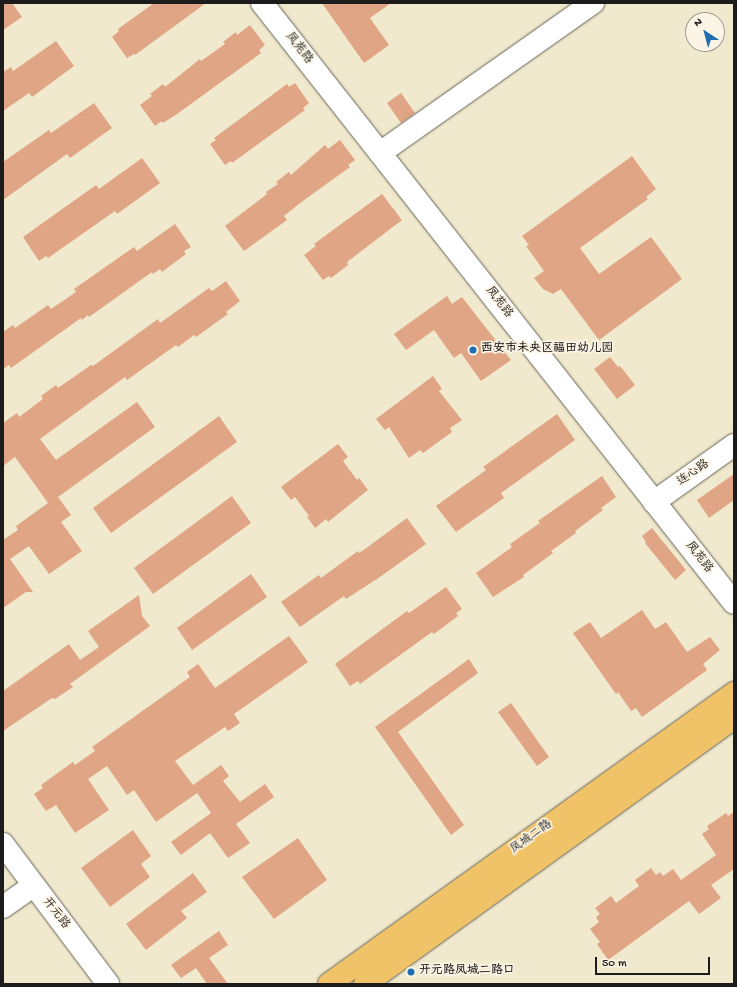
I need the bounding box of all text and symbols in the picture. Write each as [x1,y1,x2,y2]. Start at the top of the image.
north arrow [685,12,725,52]
text: N [692,16,705,30]
street label: 凤苑路 [281,30,315,68]
street label: 凤苑路 [481,284,515,322]
place label: 西安市未央区福田幼儿园 [481,343,613,357]
marker: 西安市未央区福田幼儿园 [468,345,478,355]
street label: 连心路 [675,458,713,490]
street label: 凤苑路 [681,539,715,577]
street label: 凤城二路 [508,818,556,858]
street label: 开元路 [38,895,72,933]
scale bar [597,949,712,975]
text: 50 m [602,957,627,971]
place label: 开元路凤城二路口 [419,965,515,979]
marker: 开元路凤城二路口 [406,967,416,977]

